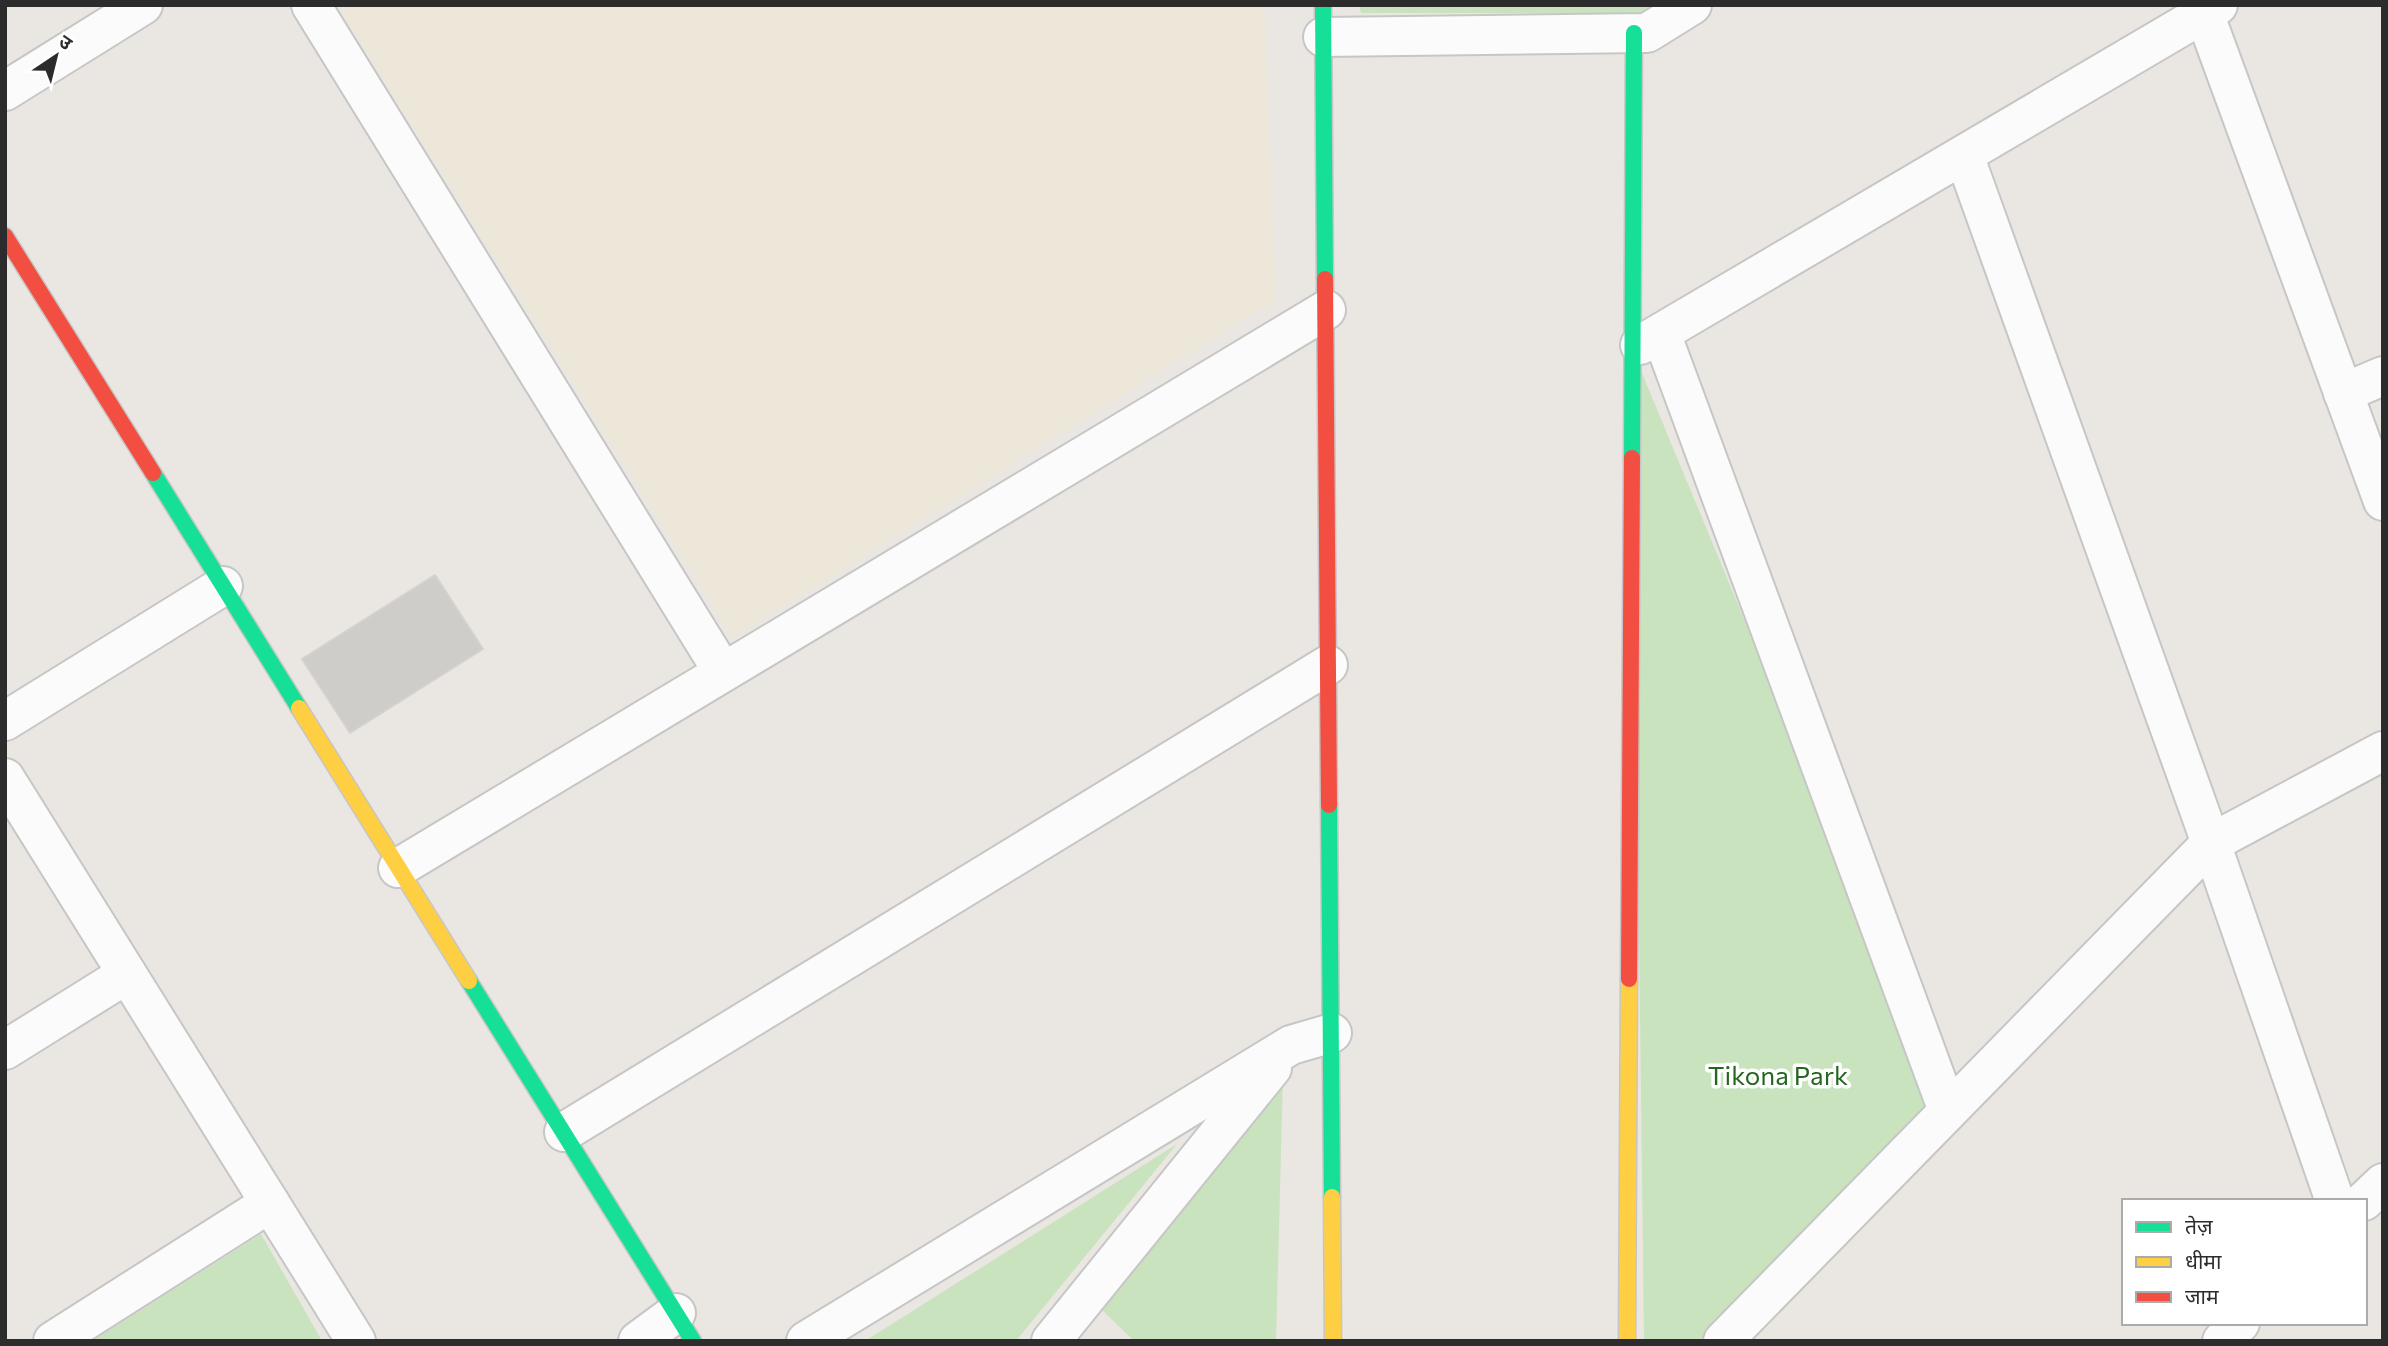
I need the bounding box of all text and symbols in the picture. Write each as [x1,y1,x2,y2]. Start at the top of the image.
north arrow [21,21,91,91]
text: उ [55,29,78,55]
park label: Tikona Park [1708,1059,1848,1090]
legend [2122,1199,2367,1325]
text: तेज़ [2185,1213,2213,1238]
text: धीमा [2185,1248,2222,1273]
text: जाम [2185,1283,2219,1308]

